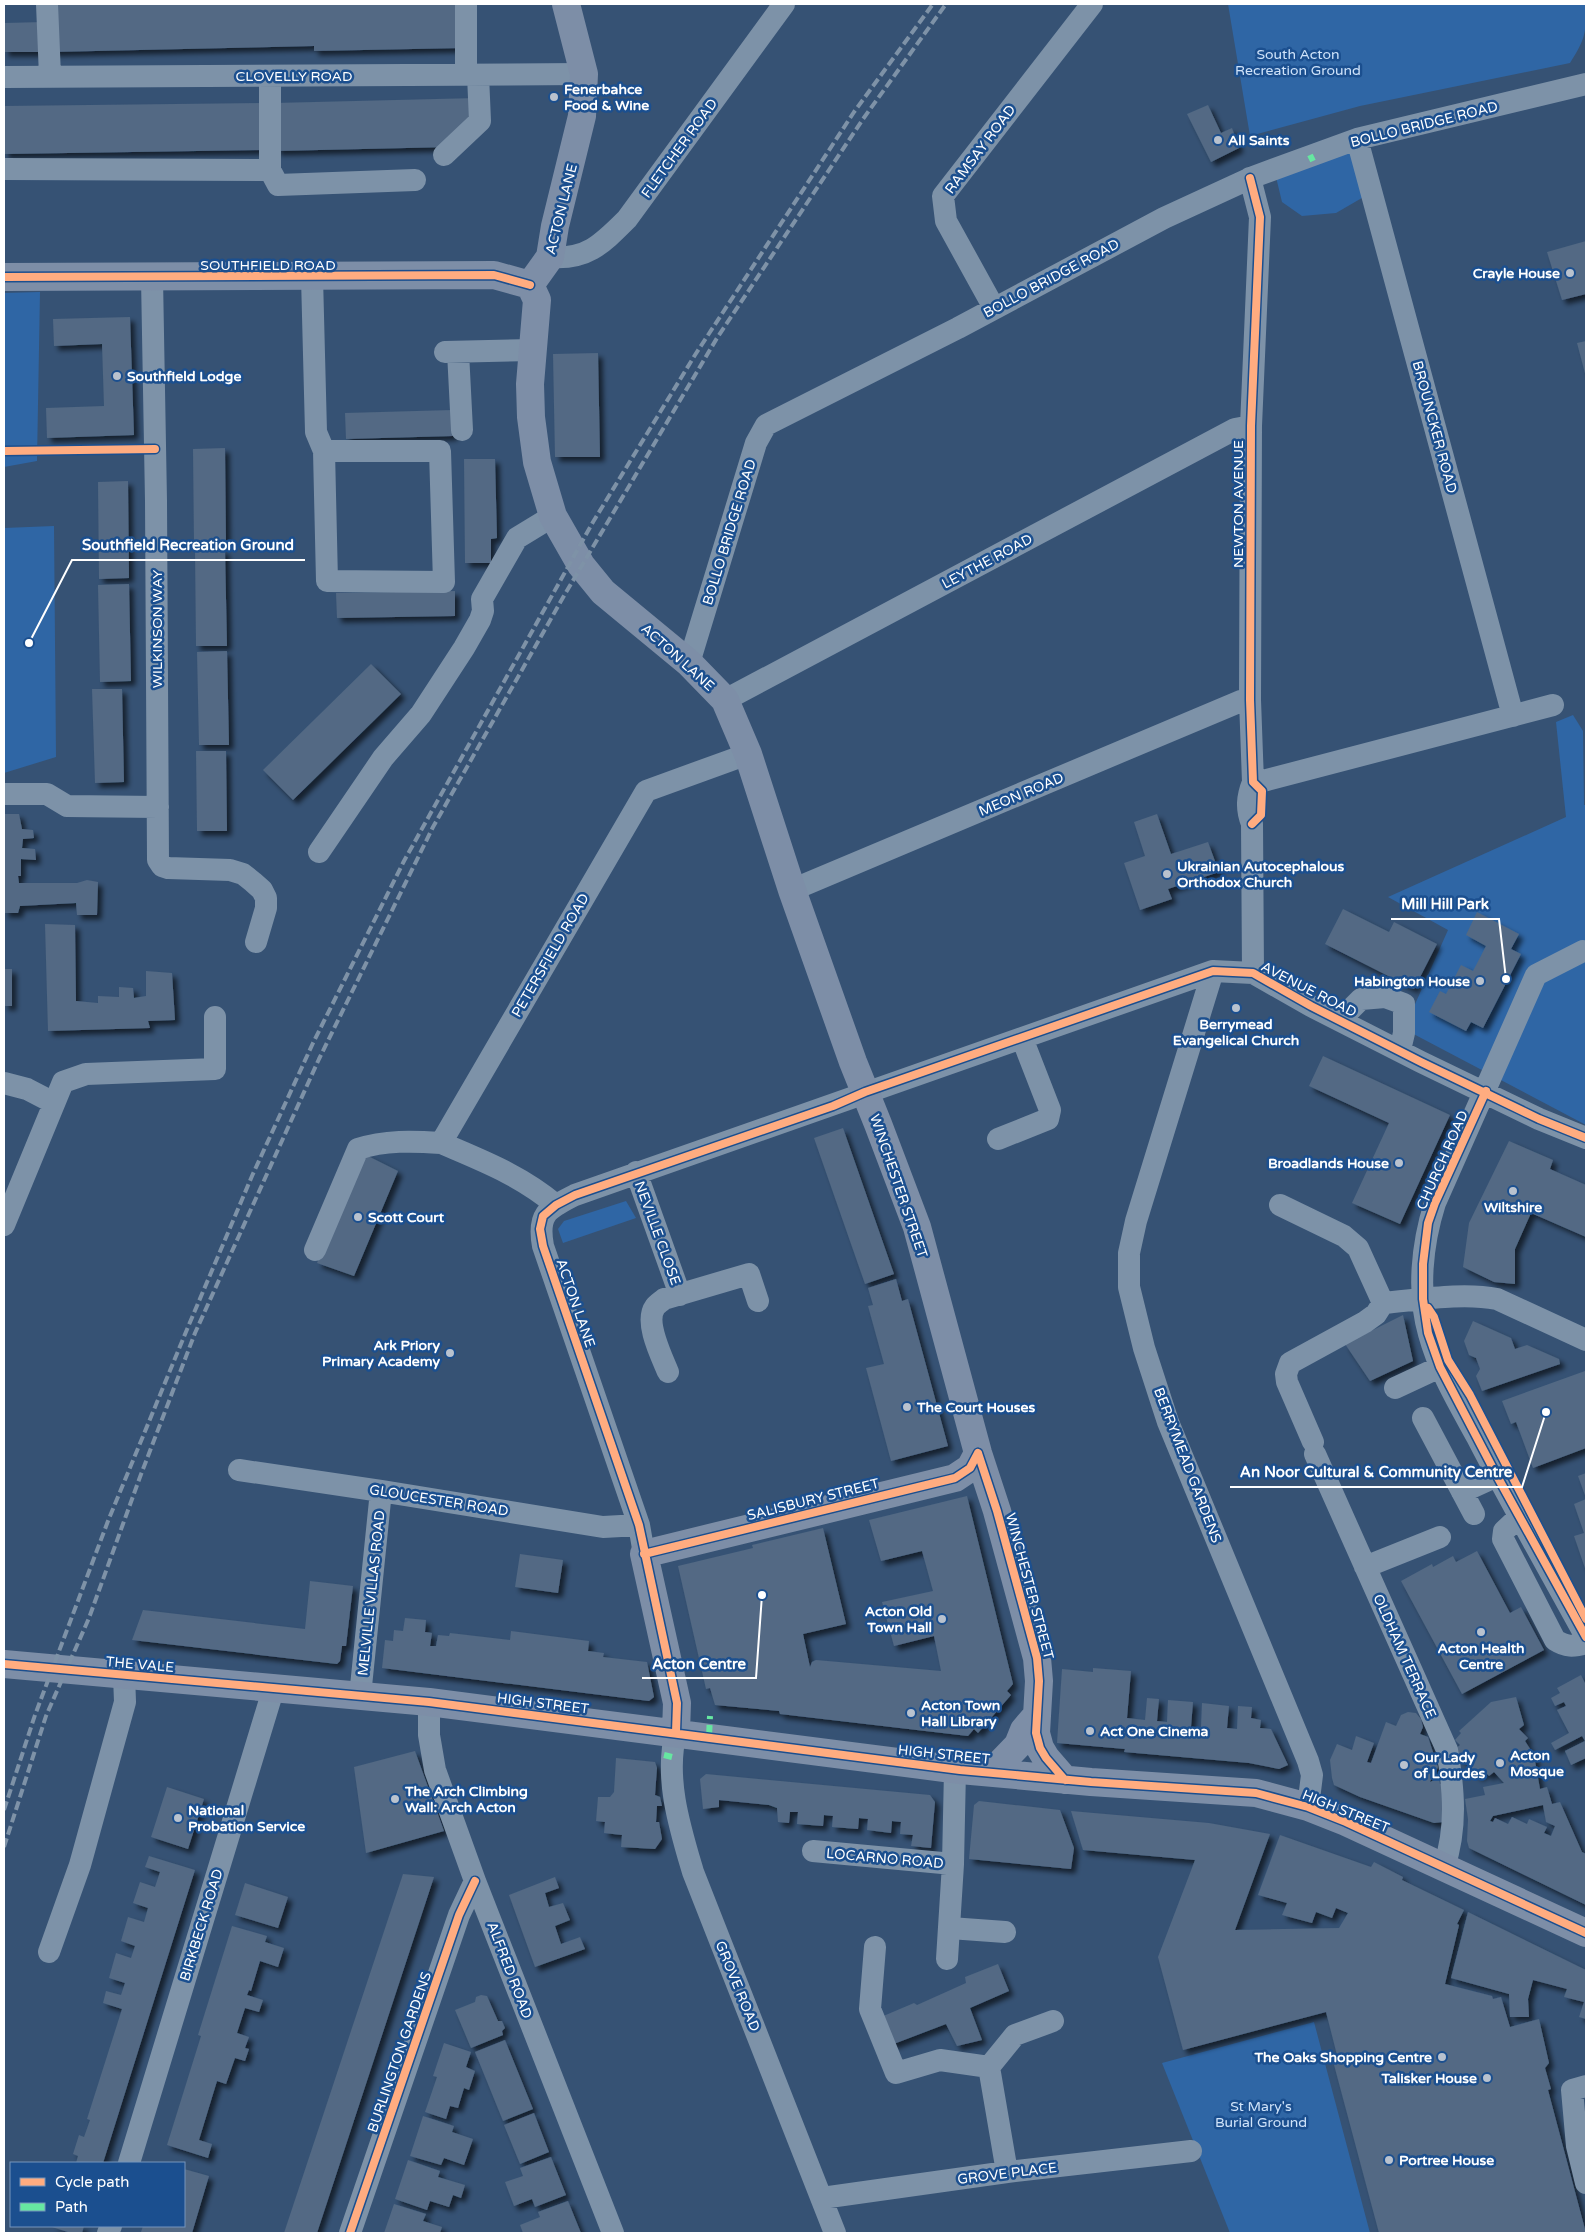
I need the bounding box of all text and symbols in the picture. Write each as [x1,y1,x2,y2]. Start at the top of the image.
park label: South Acton Recreation Ground [1235,46,1361,79]
street label: CLOVELLY ROAD [235,68,353,85]
place label: Fenerbahce Food & Wine [564,81,649,114]
marker: Fenerbahce Food & Wine [548,91,560,103]
street label: FLETCHER ROAD [638,95,721,201]
street label: BOLLO BRIDGE ROAD [1348,98,1500,151]
street label: RAMSAY ROAD [941,102,1019,197]
place label: All Saints [1228,132,1290,149]
marker: All Saints [1212,134,1224,146]
street label: ACTON LANE [542,162,581,256]
street label: BOLLO BRIDGE ROAD [980,235,1122,322]
street label: SOUTHFIELD ROAD [200,257,336,274]
place label: Crayle House [1473,265,1560,282]
marker: Crayle House [1564,267,1576,279]
street label: BROUNCKER ROAD [1409,359,1460,495]
place label: Southfield Lodge [127,368,241,385]
marker: Southfield Lodge [111,370,123,382]
street label: NEWTON AVENUE [1230,440,1247,568]
street label: BOLLO BRIDGE ROAD [699,457,760,607]
callout: Southfield Recreation Ground [72,530,305,560]
street label: LEYTHE ROAD [939,530,1036,592]
text: Southfield Recreation Ground [82,536,294,554]
street label: WILKINSON WAY [149,570,166,688]
street label: ACTON LANE [637,620,718,695]
street label: MEON ROAD [976,769,1066,820]
place label: Ukrainian Autocephalous Orthodox Church [1177,858,1344,891]
marker: Ukrainian Autocephalous Orthodox Church [1161,868,1173,880]
callout: Mill Hill Park [1391,889,1499,919]
street label: PETERSFIELD ROAD [508,890,593,1020]
text: Mill Hill Park [1401,895,1489,913]
street label: AVENUE ROAD [1258,958,1359,1021]
place label: Habington House [1354,973,1470,990]
marker: Habington House [1474,975,1486,987]
marker: Berrymead Evangelical Church [1230,1002,1242,1014]
place label: Berrymead Evangelical Church [1173,1016,1299,1049]
street label: CHURCH ROAD [1413,1108,1472,1212]
street label: WINCHESTER STREET [866,1112,931,1261]
place label: Broadlands House [1268,1155,1389,1172]
marker: Broadlands House [1393,1157,1405,1169]
street label: NEVILLE CLOSE [631,1179,684,1287]
marker: Wiltshire [1507,1185,1519,1197]
place label: Wiltshire [1484,1199,1542,1216]
place label: Scott Court [368,1209,445,1226]
marker: Scott Court [352,1211,364,1223]
street label: ACTON LANE [552,1257,599,1350]
place label: Ark Priory Primary Academy [322,1337,440,1370]
marker: Ark Priory Primary Academy [444,1347,456,1359]
street label: BERRYMEAD GARDENS [1150,1385,1225,1546]
place label: The Court Houses [916,1399,1035,1416]
marker: The Court Houses [901,1401,913,1413]
callout: An Noor Cultural & Community Centre [1230,1457,1522,1487]
text: An Noor Cultural & Community Centre [1240,1463,1513,1482]
street label: SALISBURY STREET [745,1475,881,1524]
street label: GLOUCESTER ROAD [368,1481,510,1520]
street label: MELVILLE VILLAS ROAD [354,1509,389,1677]
street label: WINCHESTER STREET [1002,1511,1057,1662]
street label: OLDHAM TERRACE [1369,1591,1440,1721]
place label: Acton Old Town Hall [865,1603,932,1636]
marker: Acton Old Town Hall [936,1613,948,1625]
marker: Acton Health Centre [1475,1626,1487,1638]
place label: Acton Health Centre [1437,1640,1525,1673]
callout: Acton Centre [642,1648,756,1678]
street label: THE VALE [105,1653,175,1676]
text: Acton Centre [652,1655,747,1673]
street label: HIGH STREET [496,1689,590,1718]
place label: Acton Town Hall Library [921,1697,1000,1730]
marker: Acton Town Hall Library [905,1707,917,1719]
place label: Act One Cinema [1100,1723,1209,1740]
marker: Act One Cinema [1084,1725,1096,1737]
street label: HIGH STREET [897,1741,991,1768]
place label: Acton Mosque [1510,1747,1564,1780]
place label: Our Lady of Lourdes [1414,1749,1485,1782]
marker: Acton Mosque [1494,1757,1506,1769]
marker: Our Lady of Lourdes [1398,1759,1410,1771]
place label: The Arch Climbing Wall: Arch Acton [404,1783,528,1816]
street label: HIGH STREET [1300,1786,1392,1837]
marker: The Arch Climbing Wall: Arch Acton [389,1793,401,1805]
place label: National Probation Service [188,1802,305,1835]
marker: National Probation Service [172,1812,184,1824]
street label: LOCARNO ROAD [825,1845,944,1872]
street label: BIRKBECK ROAD [176,1867,227,1983]
street label: ALFRED ROAD [483,1919,536,2021]
street label: GROVE ROAD [712,1938,763,2034]
street label: BURLINGTON GARDENS [364,1969,435,2135]
place label: The Oaks Shopping Centre [1254,2049,1432,2066]
marker: The Oaks Shopping Centre [1436,2051,1448,2063]
place label: Talisker House [1381,2070,1477,2087]
marker: Talisker House [1481,2072,1493,2084]
park label: St Mary's Burial Ground [1215,2098,1307,2131]
place label: Portree House [1399,2152,1494,2169]
marker: Portree House [1383,2154,1395,2166]
street label: GROVE PLACE [956,2159,1058,2188]
legend [10,2162,185,2227]
text: Cycle path [55,2173,129,2191]
text: Path [55,2198,88,2216]

